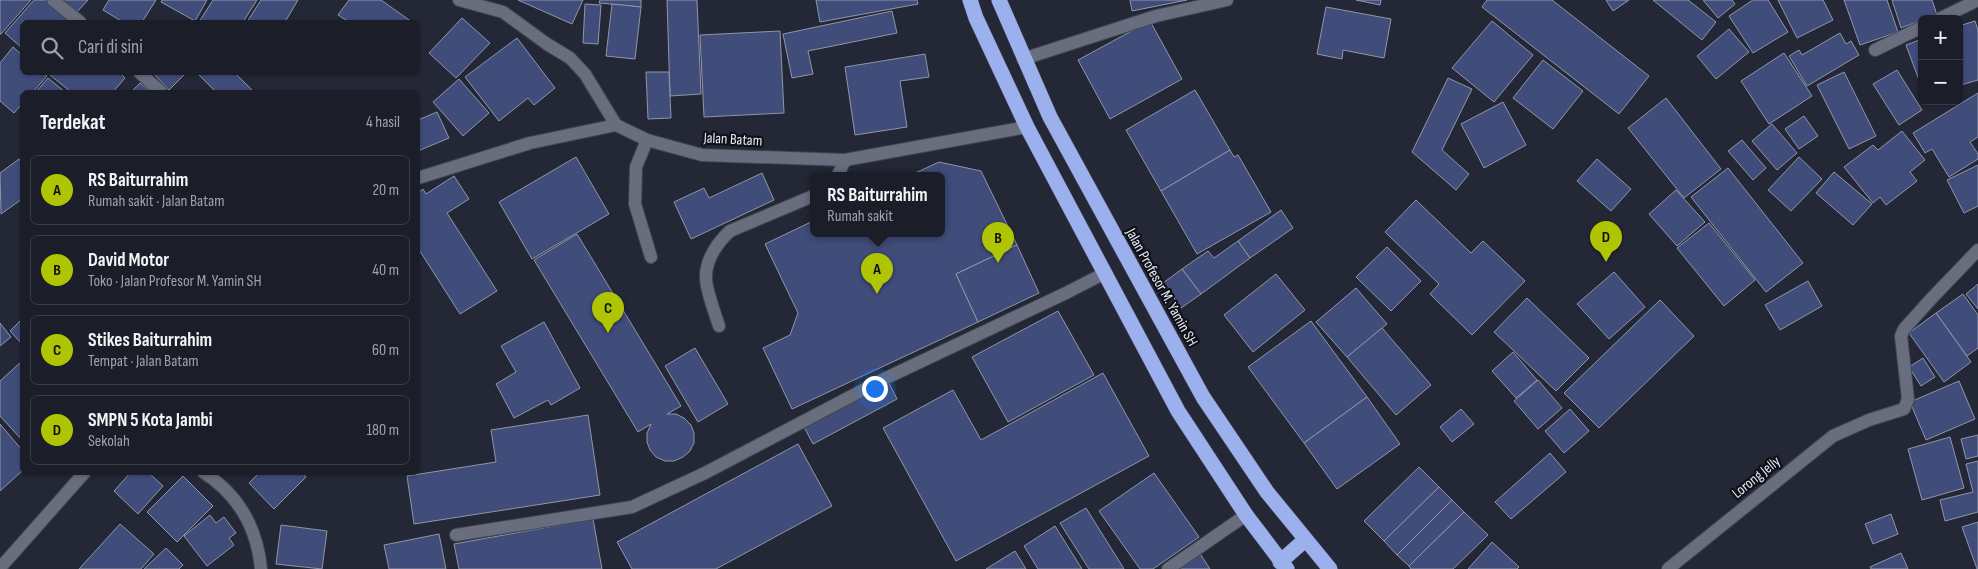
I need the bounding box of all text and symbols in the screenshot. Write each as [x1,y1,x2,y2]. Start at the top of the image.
map controls [1918,15,1963,105]
button: + [1918,15,1963,60]
search box [20,20,420,75]
icon: search [38,34,66,62]
text: Cari di sini [78,36,143,59]
button: − [1918,60,1963,105]
text: Terdekat [40,110,106,135]
text: 4 hasil [366,113,400,132]
street label: Jalan Batam [702,128,763,151]
text: RS Baiturrahim [88,169,188,192]
popup [810,172,945,237]
text: A [53,181,61,200]
text: 20 m [372,181,399,200]
text: RS Baiturrahim [827,184,928,207]
text: Rumah sakit · Jalan Batam [88,192,225,211]
text: Rumah sakit [827,207,893,226]
pin: D [1590,221,1622,262]
pin: B [982,222,1014,263]
street label: Jalan Profesor M. Yamin SH [1121,224,1202,350]
text: David Motor [88,249,169,272]
pin: A [861,253,893,294]
text: B [53,261,61,280]
text: 40 m [372,261,399,280]
text: Toko · Jalan Profesor M. Yamin SH [88,272,262,291]
pin: C [592,292,624,333]
text: Stikes Baiturrahim [88,329,212,352]
text: C [53,341,61,360]
text: 60 m [372,341,399,360]
text: Tempat · Jalan Batam [88,352,199,371]
your location [862,376,888,402]
text: SMPN 5 Kota Jambi [88,409,213,432]
text: D [53,421,61,440]
text: 180 m [366,421,399,440]
text: Sekolah [88,432,130,451]
street label: Lorong Jelly [1728,452,1785,503]

